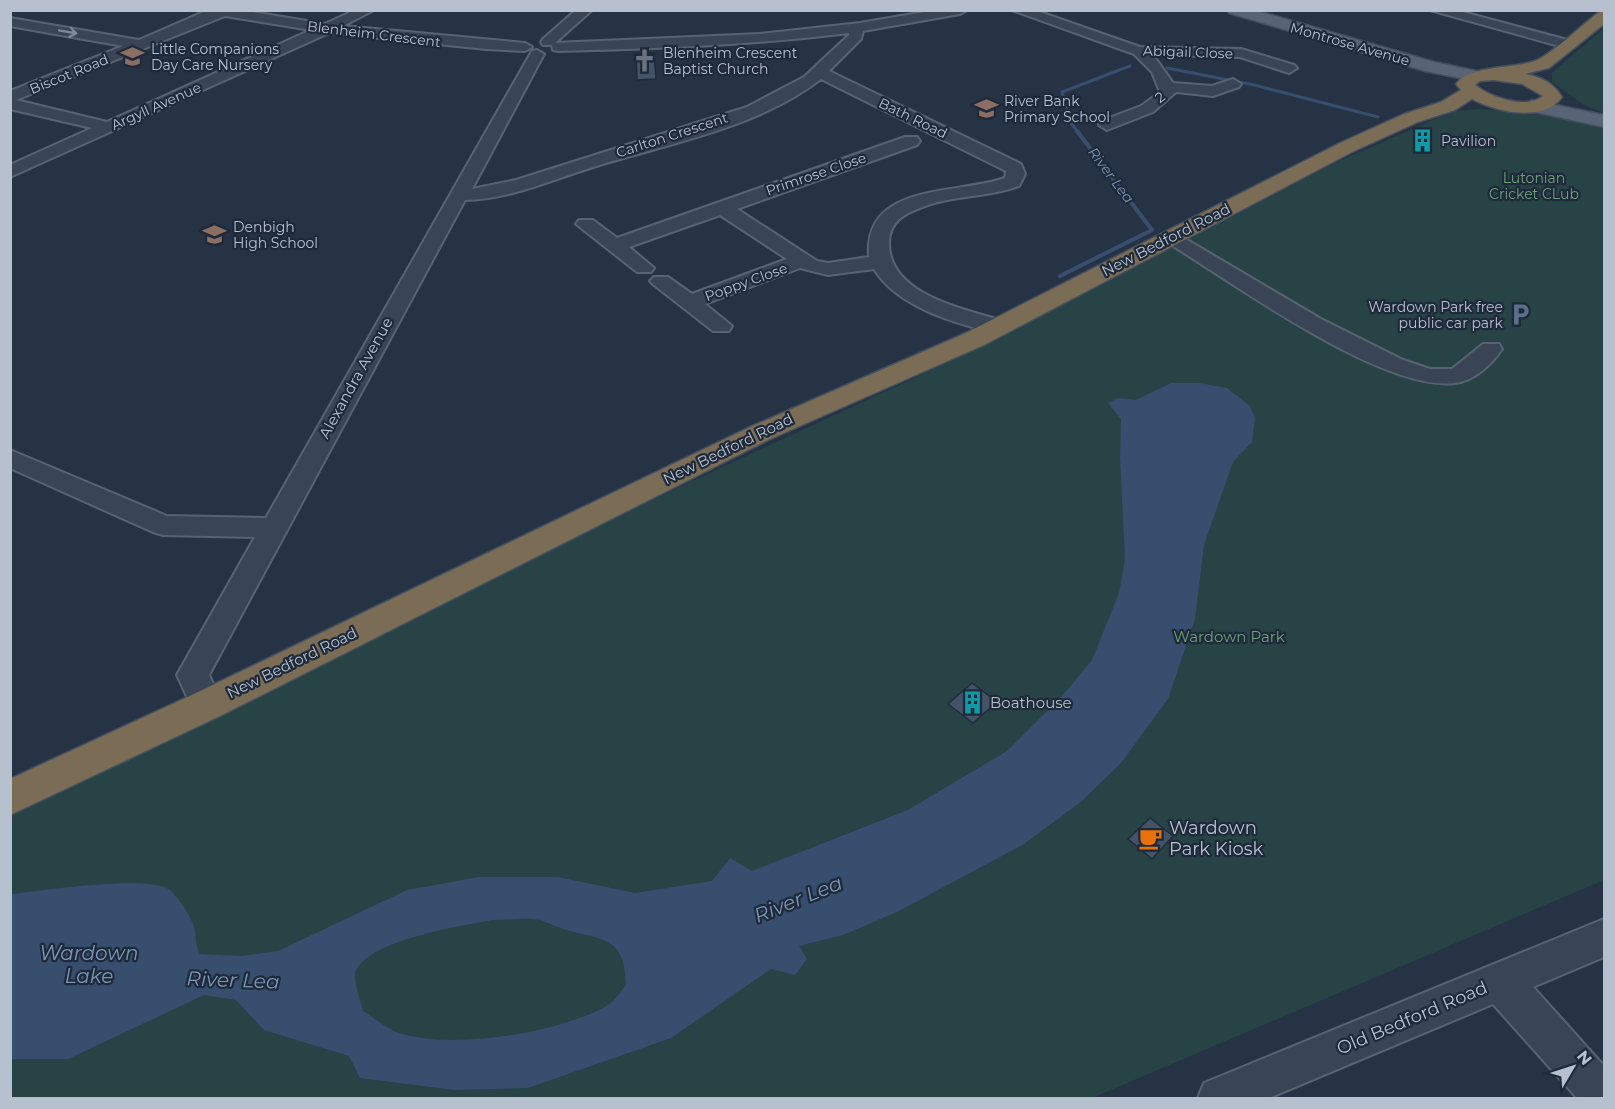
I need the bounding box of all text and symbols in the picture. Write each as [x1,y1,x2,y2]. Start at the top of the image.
street label: Blenheim Crescent [306,17,442,51]
street label: Montrose Avenue [1288,18,1412,70]
one-way arrow [58,27,77,38]
place label: Little Companions Day Care Nursery [151,40,279,74]
street label: Abigail Close [1143,41,1233,63]
school or university icon: Little Companions Day Care Nursery [120,44,146,70]
place label: Blenheim Crescent Baptist Church [663,44,798,78]
church icon: Blenheim Crescent Baptist Church [632,48,658,74]
street label: Biscot Road [27,50,111,98]
street label: Argyll Avenue [108,78,204,134]
street label: 2 [1151,87,1169,107]
place label: River Bank Primary School [1004,92,1110,126]
street label: Bath Road [876,94,950,142]
school or university icon: River Bank Primary School [973,96,999,122]
street label: Carlton Crescent [614,108,731,162]
building icon: Pavilion [1410,128,1436,154]
place label: Pavilion [1441,132,1496,150]
water label: River Lea [1084,144,1138,206]
street label: Primrose Close [764,148,868,200]
park label: Lutonian Cricket CLub [1489,169,1579,203]
street label: New Bedford Road [1098,199,1233,280]
place label: Denbigh High School [233,218,318,252]
school or university icon: Denbigh High School [202,222,228,248]
street label: Poppy Close [702,259,790,305]
place label: Wardown Park free public car park [1368,298,1504,332]
parking icon: Wardown Park free public car park [1508,302,1534,328]
street label: Alexandra Avenue [314,314,397,442]
street label: New Bedford Road [660,409,796,488]
street label: New Bedford Road [224,623,360,702]
park label: Wardown Park [1173,627,1285,646]
building icon: Boathouse [959,690,985,716]
place label: Boathouse [990,693,1072,712]
place label: Wardown Park Kiosk [1169,817,1264,860]
cafe icon: Wardown Park Kiosk [1138,825,1164,851]
water label: River Lea [750,870,846,928]
water label: Wardown Lake [40,941,138,988]
water label: River Lea [186,966,280,994]
street label: Old Bedford Road [1333,976,1491,1060]
north arrow [1543,1037,1603,1097]
text: N [1573,1047,1596,1069]

